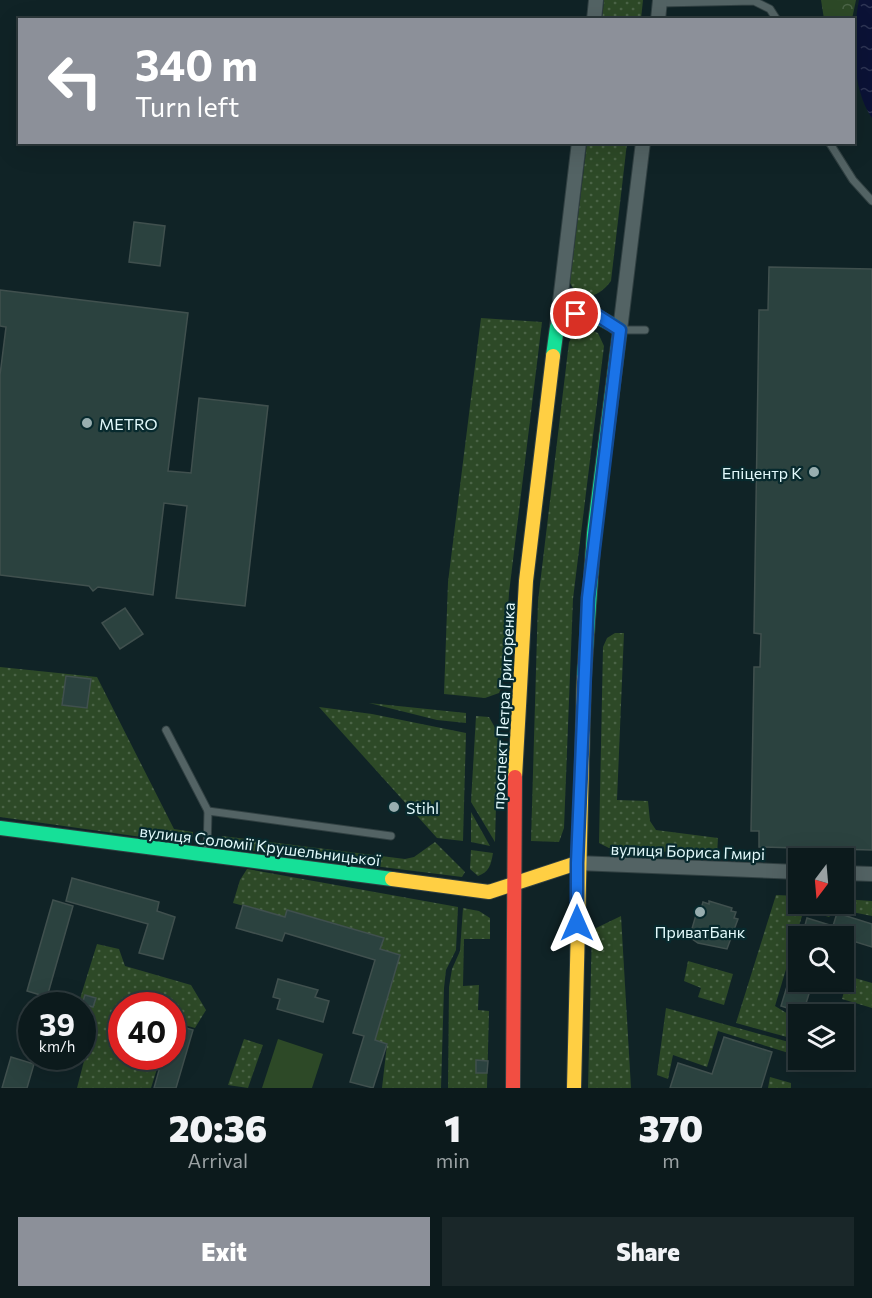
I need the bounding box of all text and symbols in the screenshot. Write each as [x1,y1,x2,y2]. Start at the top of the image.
text: 340 m [135,38,258,90]
icon: left [36,42,114,120]
text: Turn left [135,90,239,123]
pin [550,288,601,339]
icon: arrive [559,297,592,330]
place label: METRO [99,414,158,433]
marker: METRO [80,416,94,430]
place label: Епіцентр К [722,463,802,482]
marker: Епіцентр К [807,465,821,479]
street label: проспект Петра Григоренка [488,602,518,810]
place label: Stihl [406,798,439,817]
marker: Stihl [387,800,401,814]
street label: вулиця Соломії Крушельницької [139,821,382,869]
street label: вулиця Бориса Гмирі [610,839,766,863]
north arrow [788,848,854,914]
map controls [788,848,854,1070]
position arrow [545,891,609,955]
marker: ПриватБанк [693,905,707,919]
place label: ПриватБанк [655,922,746,941]
button: search [788,926,854,992]
speed limit sign: 40 [108,992,186,1070]
button: layers [788,1004,854,1070]
text: 39 [39,1005,75,1042]
text: km/h [39,1037,75,1055]
text: 20:36 [169,1105,267,1149]
text: 1 [444,1105,461,1149]
text: 370 [638,1105,703,1149]
text: Arrival [188,1148,248,1172]
text: min [436,1148,470,1172]
text: m [662,1148,680,1172]
button: Exit [18,1217,430,1286]
button: Share [442,1217,854,1286]

